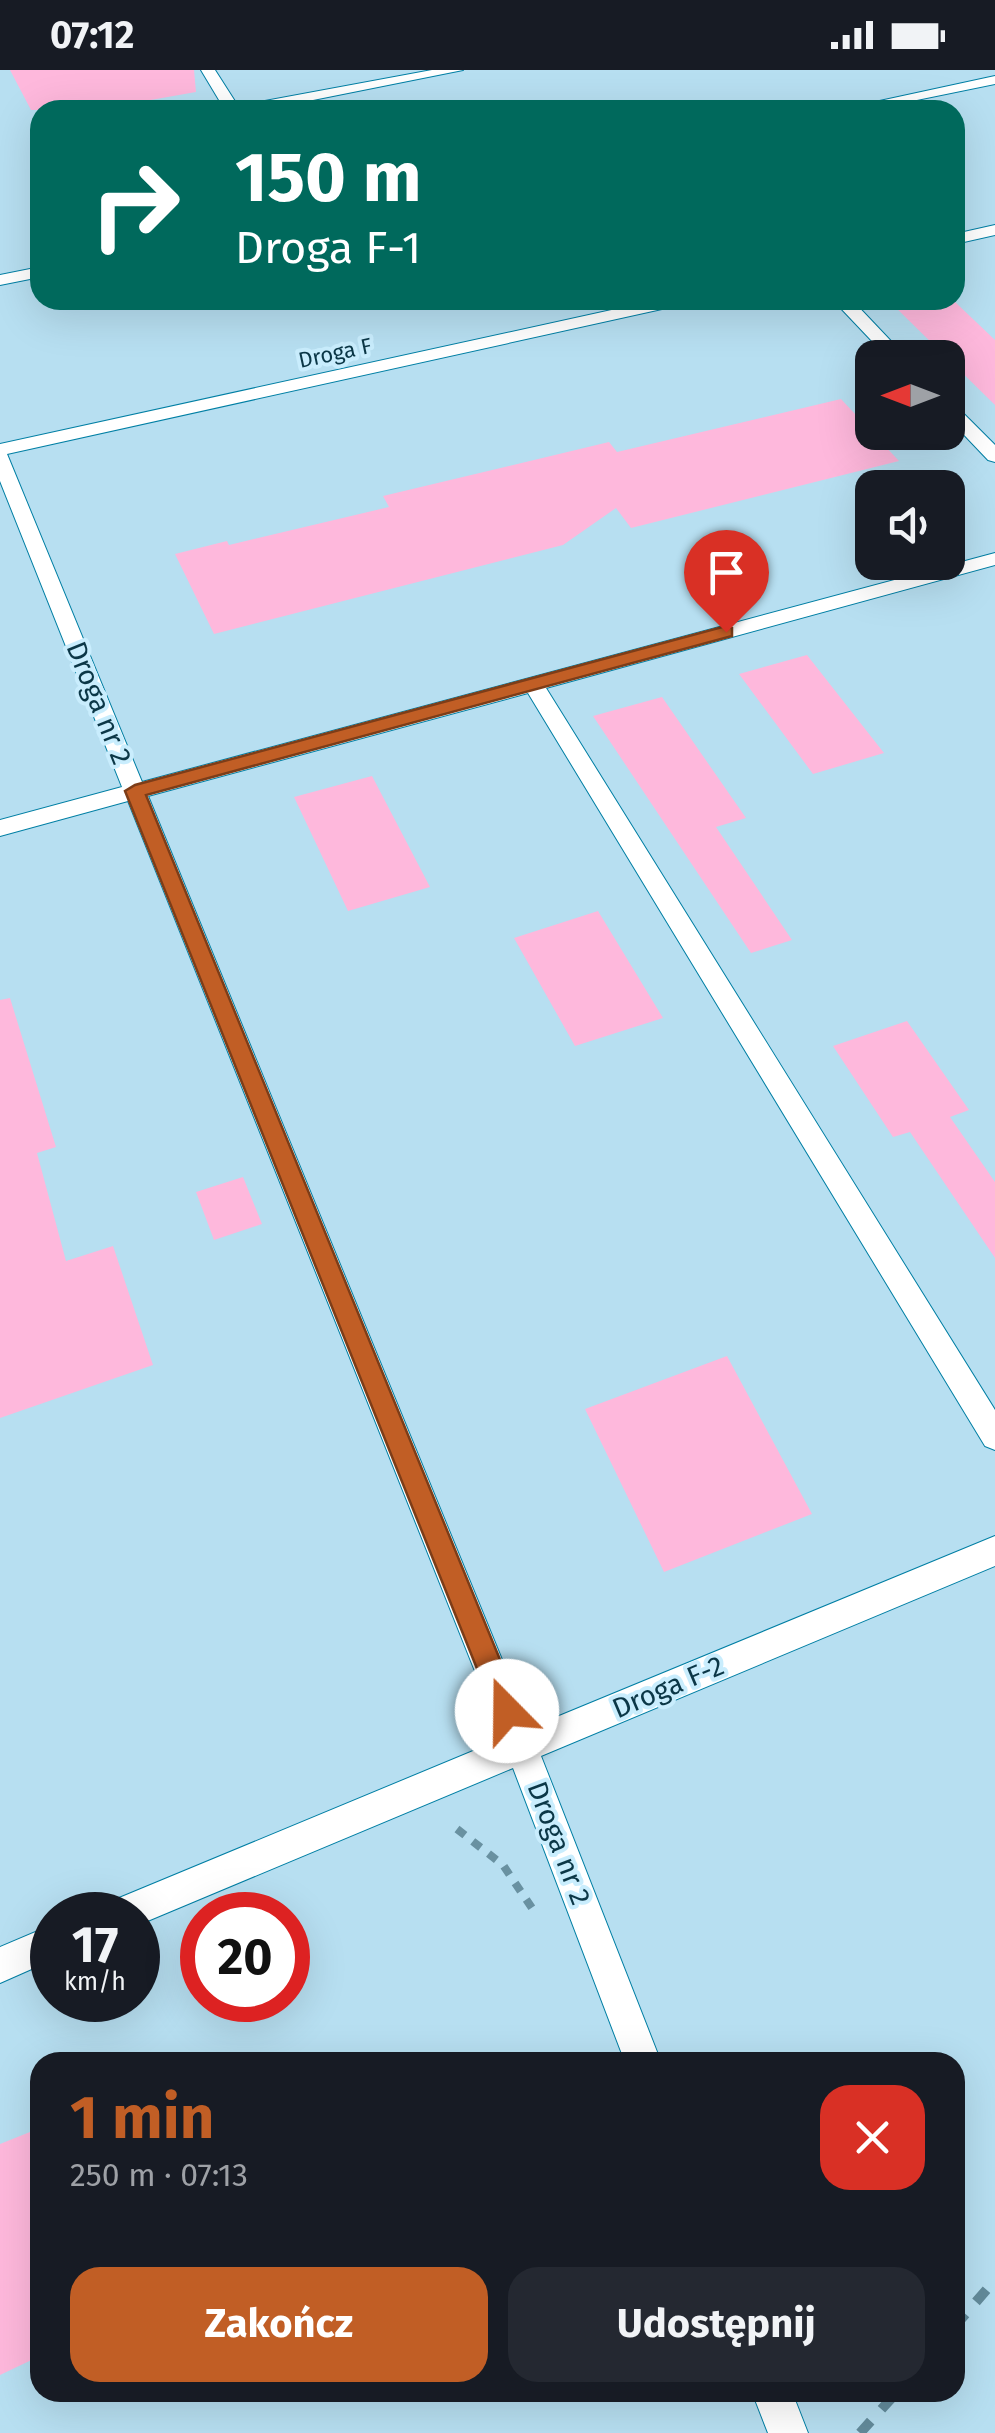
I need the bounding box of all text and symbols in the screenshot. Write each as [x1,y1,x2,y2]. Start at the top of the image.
text: 07:12 [50,12,134,58]
text: 150 m [235,136,422,220]
icon: right [70,140,200,270]
text: Droga F-1 [235,221,421,275]
street label: Droga F [296,332,374,374]
north arrow [855,340,965,450]
map controls [855,340,965,580]
button: sound [855,470,965,580]
pin [684,530,769,633]
icon: arrive [699,545,754,600]
street label: Droga nr 2 [59,637,139,769]
street label: Droga F-2 [607,1649,729,1725]
position arrow [455,1659,559,1763]
street label: Droga nr 2 [520,1777,598,1909]
speed limit sign: 20 [180,1892,310,2022]
text: 17 [72,1915,118,1975]
text: km/h [64,1967,126,1997]
text: 1 min [70,2082,214,2154]
button: close [820,2085,925,2190]
text: 250 m · 07:13 [70,2156,248,2194]
button: Zakończ [70,2267,488,2382]
button: Udostępnij [508,2267,925,2382]

